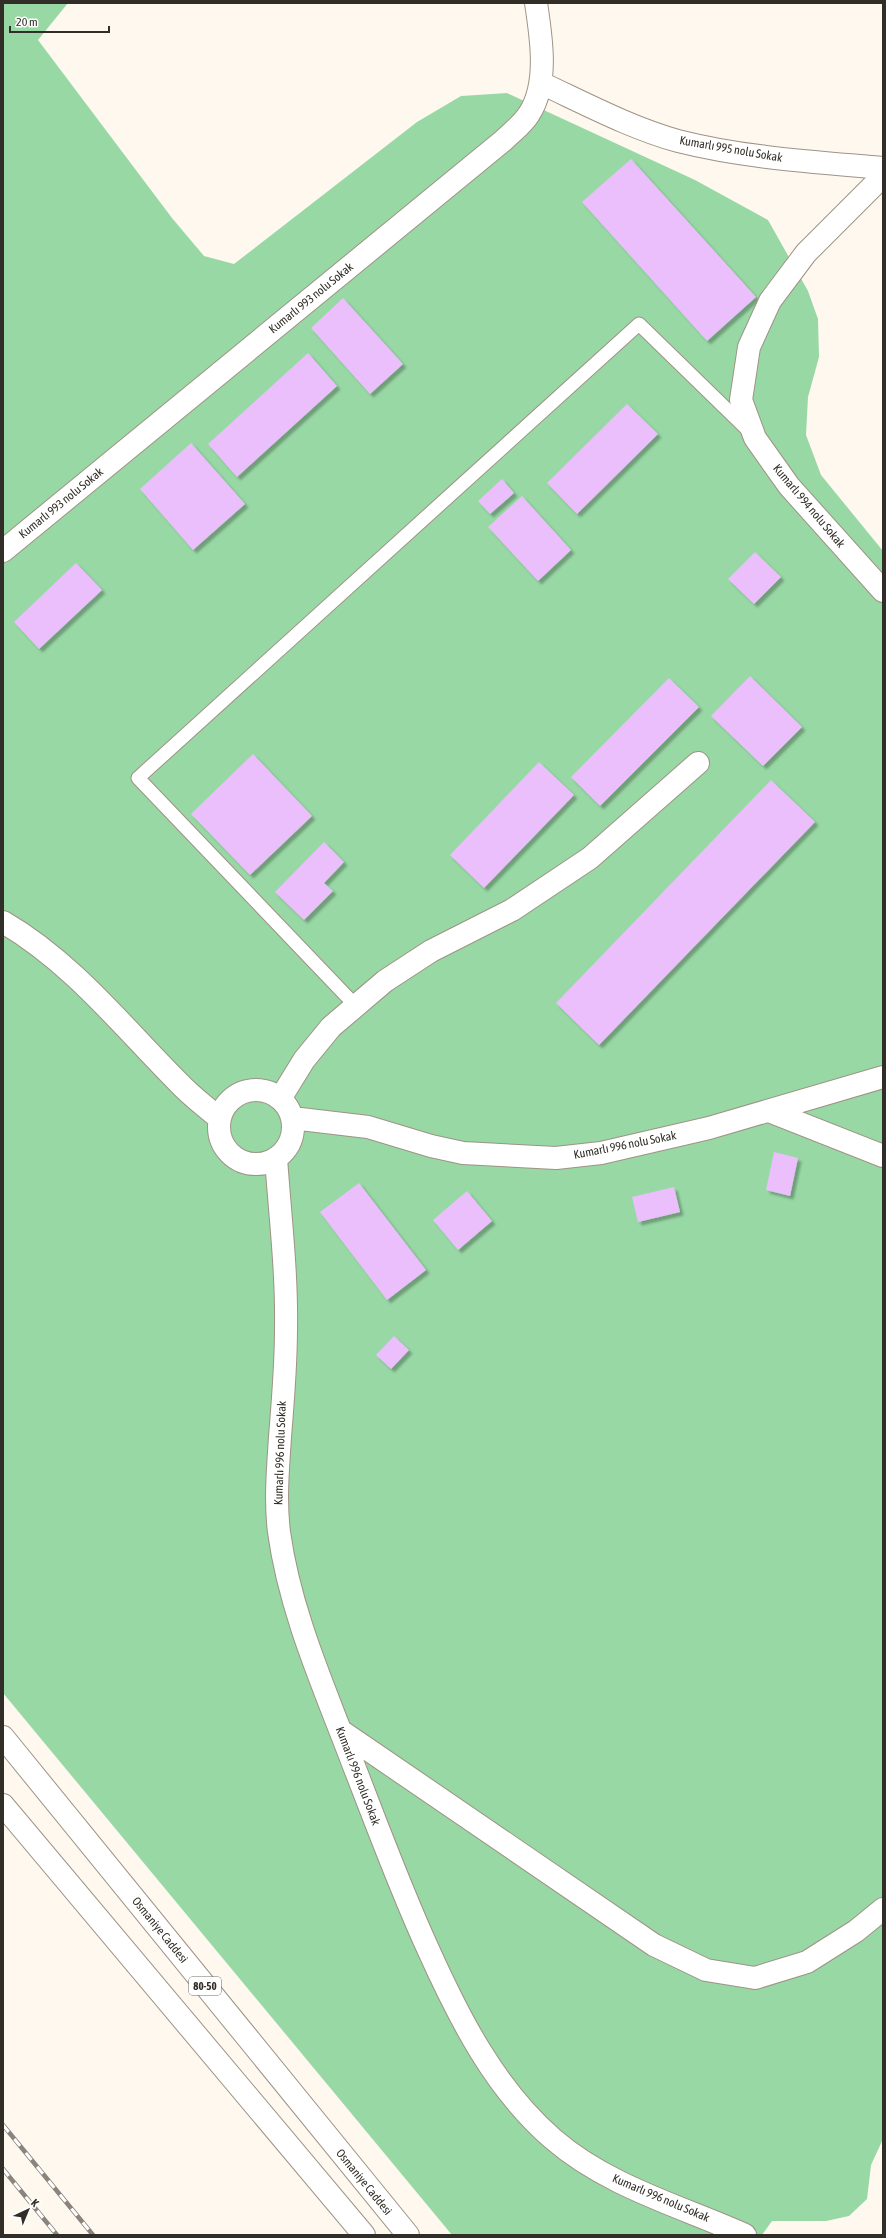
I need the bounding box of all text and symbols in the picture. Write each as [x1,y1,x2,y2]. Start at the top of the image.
scale bar [10,8,109,34]
text: 20 m [16,15,38,29]
street label: Kumarlı 995 nolu Sokak [678,133,784,165]
street label: Kumarlı 993 nolu Sokak [266,259,357,336]
street label: Kumarlı 994 nolu Sokak [770,462,848,551]
street label: Kumarlı 993 nolu Sokak [16,464,107,541]
street label: Kumarlı 996 nolu Sokak [572,1128,678,1162]
street label: Kumarlı 996 nolu Sokak [271,1400,289,1505]
street label: Kumarlı 996 nolu Sokak [333,1725,383,1828]
street label: Osmaniye Caddesi [129,1894,191,1966]
road number: 80-50 [189,1977,221,1995]
street label: Osmaniye Caddesi [333,2146,395,2218]
street label: Kumarlı 996 nolu Sokak [610,2171,712,2225]
north arrow [8,2190,48,2230]
text: K [29,2197,41,2209]

